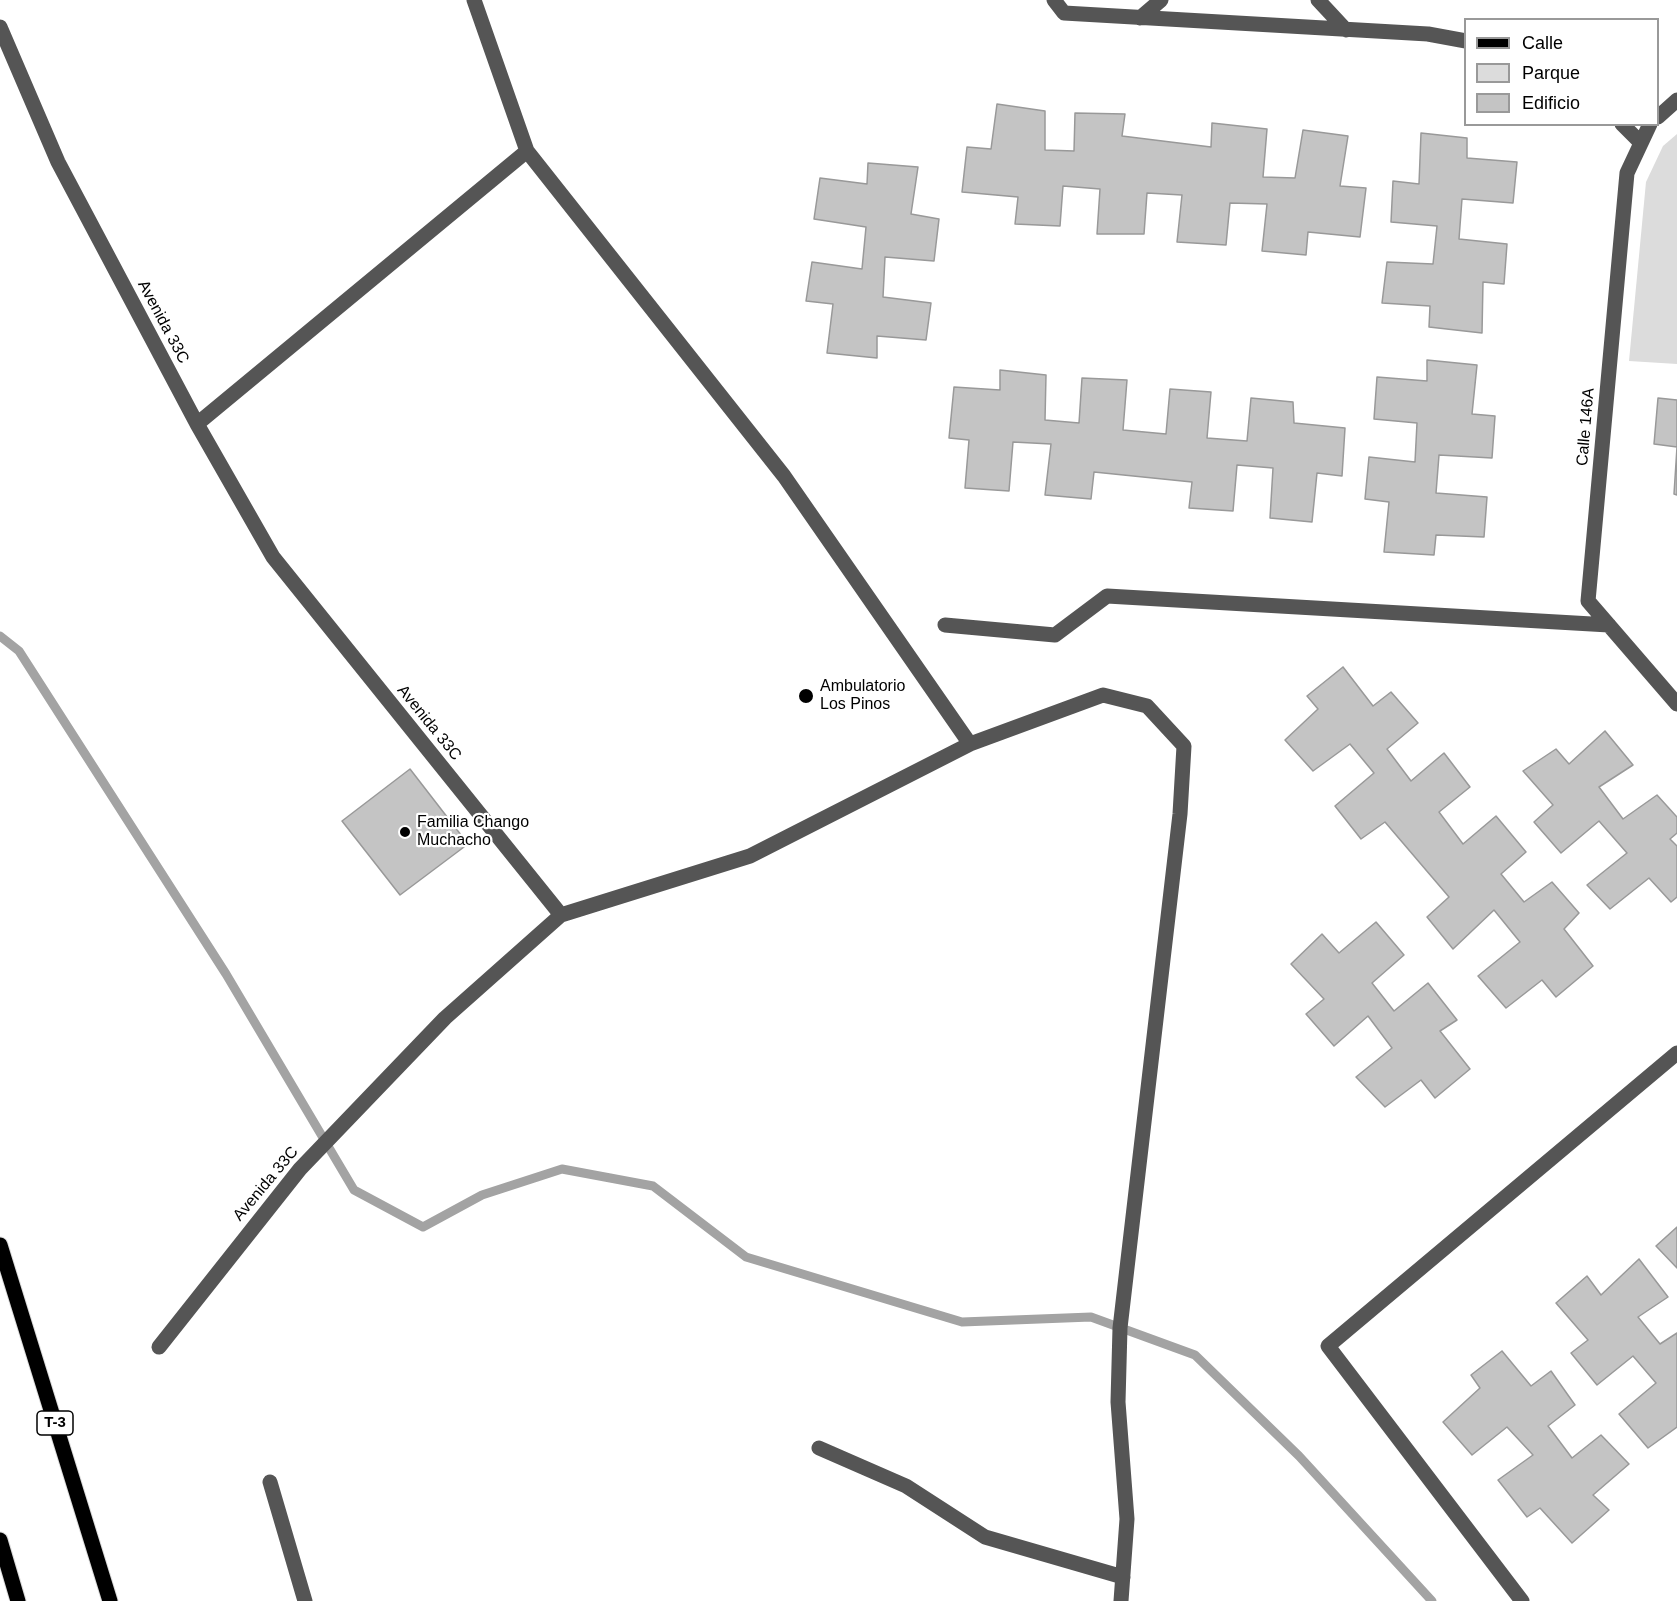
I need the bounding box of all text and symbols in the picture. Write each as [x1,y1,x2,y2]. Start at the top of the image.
legend [1464,18,1659,126]
text: Calle [1522,33,1563,53]
text: Parque [1522,63,1580,83]
text: Edificio [1522,93,1580,113]
street label: Avenida 33C [133,277,193,367]
street label: Calle 146A [1573,387,1599,467]
place label: Ambulatorio Los Pinos [820,677,905,715]
street label: Avenida 33C [393,681,465,765]
marker: Ambulatorio Los Pinos [797,687,815,705]
place label: Familia Chango Muchacho [417,813,529,851]
marker: Familia Chango Muchacho [398,825,412,839]
street label: Avenida 33C [229,1143,303,1225]
road number: T-3 [37,1411,73,1435]

